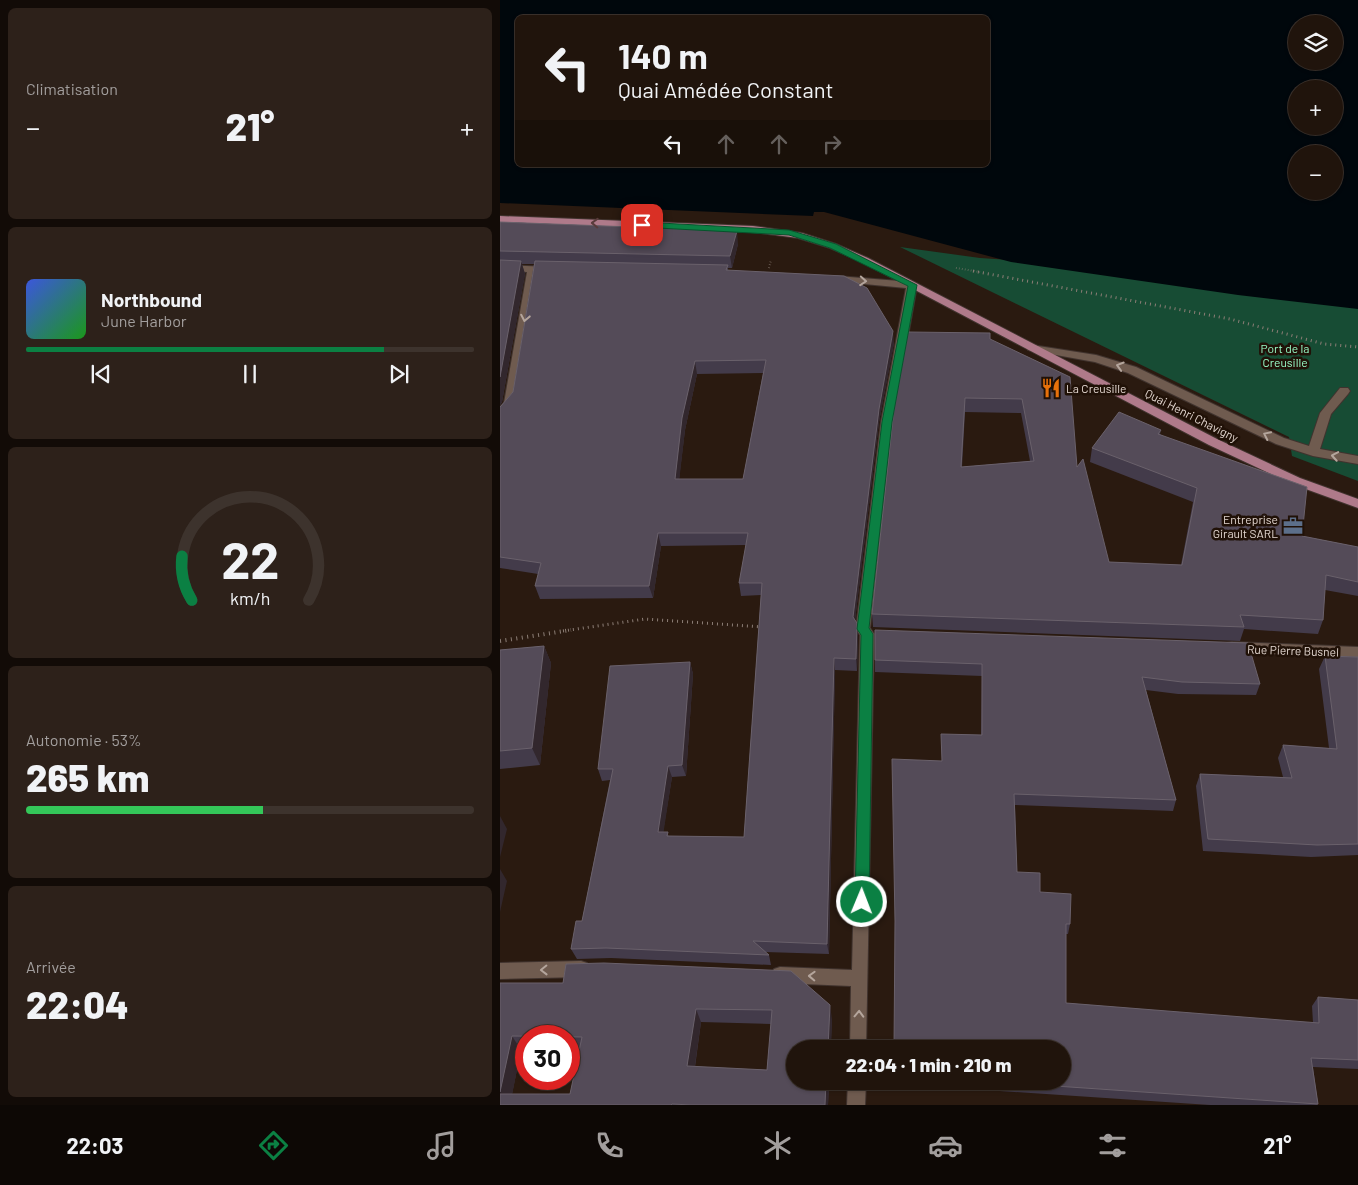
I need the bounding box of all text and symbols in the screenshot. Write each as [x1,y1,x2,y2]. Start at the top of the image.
map controls [1288,15,1343,200]
button: layers [1288,15,1343,70]
text: 140 m [618,34,708,76]
icon: left [535,35,600,100]
text: Quai Amédée Constant [618,76,834,102]
text: Climatisation [26,79,118,98]
button: + [1288,80,1343,135]
text: 21° [225,103,275,149]
text: − [26,110,40,144]
text: + [460,110,474,144]
icon: left [659,130,687,158]
icon: ahead [712,130,740,158]
icon: ahead [765,130,793,158]
icon: right [818,130,846,158]
button: − [1288,145,1343,200]
pin [621,204,663,246]
icon: arrive [628,211,656,239]
one-way arrow [591,218,598,228]
one-way arrow [860,275,868,286]
text: Northbound [101,288,202,311]
text: June Harbor [101,311,187,330]
one-way arrow [520,313,530,322]
park label: Port de la Creusille [1261,341,1309,369]
icon: previous [87,360,115,388]
icon: pause [236,360,264,388]
icon: next [385,360,413,388]
one-way arrow [1116,362,1125,372]
restaurant icon: La Creusille [1040,377,1062,399]
place label: La Creusille [1066,381,1127,395]
street label: Quai Henri Chavigny [1143,386,1241,445]
one-way arrow [1263,431,1272,441]
one-way arrow [1331,451,1340,461]
place label: Entreprise Girault SARL [1213,512,1278,540]
office icon: Entreprise Girault SARL [1282,515,1304,537]
text: 22 [221,527,279,589]
text: km/h [230,587,270,609]
street label: Rue Pierre Busnel [1247,641,1339,659]
text: Autonomie · 53% [26,730,141,749]
text: 265 km [26,754,149,800]
position arrow [835,875,887,927]
text: Arrivée [26,957,76,976]
one-way arrow [540,965,548,975]
one-way arrow [807,971,815,982]
text: 22:04 [26,981,129,1027]
one-way arrow [854,1009,865,1017]
speed limit sign: 30 [515,1025,580,1090]
text: 22:04 · 1 min · 210 m [846,1053,1011,1076]
icon: directions [256,1128,291,1163]
icon: music [424,1128,459,1163]
icon: phone [592,1128,627,1163]
icon: climate [760,1128,795,1163]
icon: car [928,1128,963,1163]
icon: filters [1095,1128,1130,1163]
text: 22:03 [66,1132,123,1158]
text: 21° [1263,1132,1292,1158]

